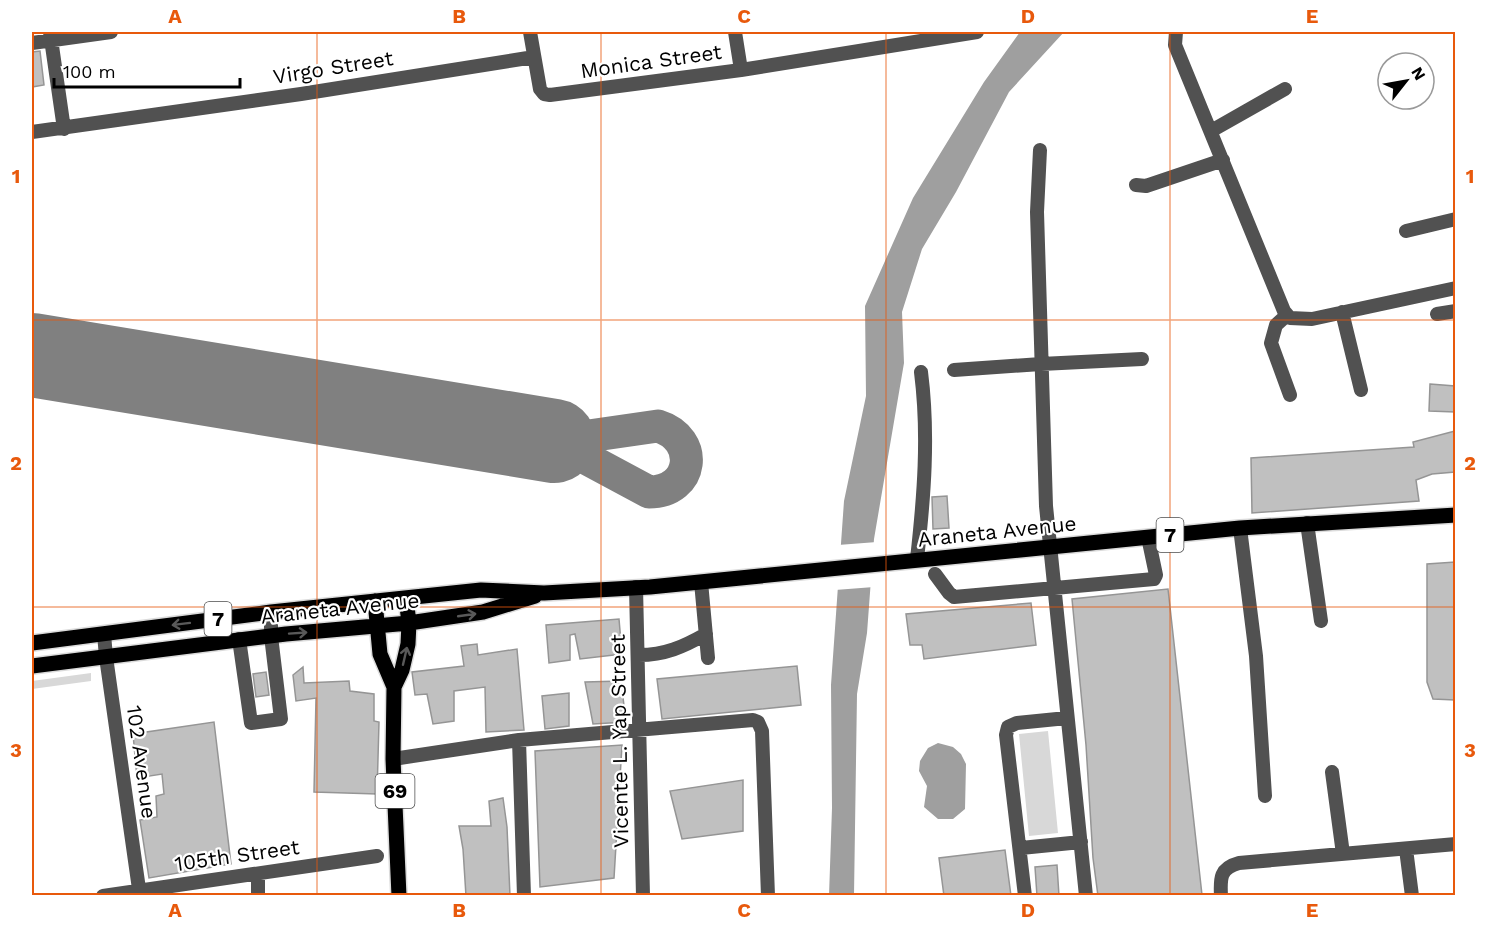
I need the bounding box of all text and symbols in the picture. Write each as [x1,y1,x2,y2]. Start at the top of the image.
text: A [168,4,182,28]
text: B [452,4,466,28]
text: C [737,4,751,28]
text: D [1021,4,1035,28]
text: E [1306,4,1318,28]
street label: Monica Street [579,39,723,83]
street label: Virgo Street [271,45,395,89]
scale bar [54,51,240,89]
north arrow [1376,51,1436,111]
text: 100 m [63,61,116,82]
text: N [1407,64,1430,84]
text: 1 [12,164,20,188]
text: 1 [1466,164,1474,188]
text: 2 [10,451,22,475]
text: 2 [1464,451,1476,475]
street label: Araneta Avenue [916,510,1078,552]
road number: 7 [1156,518,1184,552]
street label: Araneta Avenue [259,587,421,629]
road number: 7 [204,602,232,636]
one-way arrow [456,609,476,620]
one-way arrow [171,618,191,629]
one-way arrow [287,627,307,638]
street label: Vicente L. Yap Street [605,634,633,848]
one-way arrow [400,647,412,666]
street label: 102 Avenue [122,704,162,820]
text: 3 [10,738,22,762]
text: 3 [1464,738,1476,762]
road number: 69 [376,774,414,808]
street label: 105th Street [173,834,301,876]
text: A [168,898,182,922]
text: B [452,898,466,922]
text: C [737,898,751,922]
text: D [1021,898,1035,922]
text: E [1306,898,1318,922]

